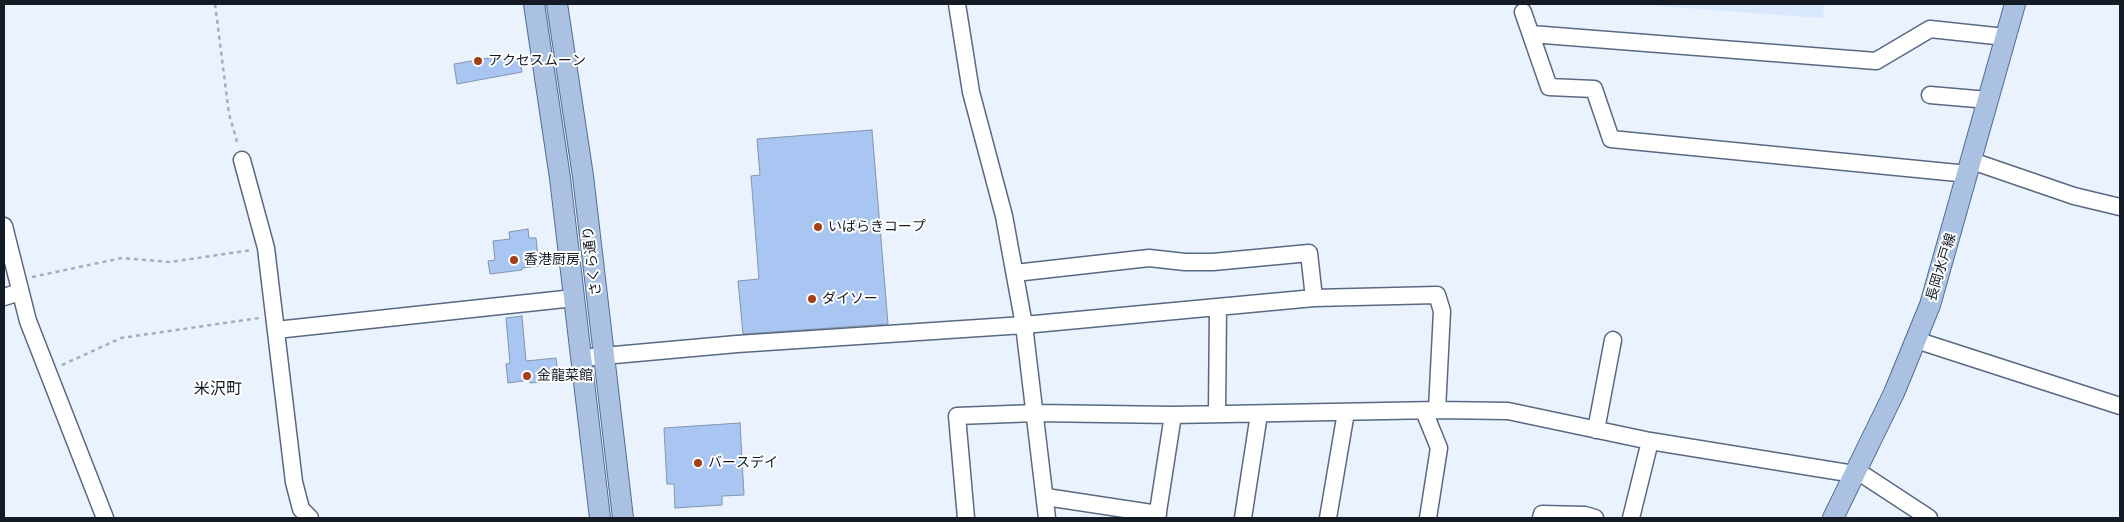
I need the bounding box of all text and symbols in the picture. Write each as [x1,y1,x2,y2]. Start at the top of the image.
place label: アクセスムーン [488,53,586,69]
marker: アクセスムーン [472,55,484,67]
place label: いばらきコープ [828,219,926,235]
marker: いばらきコープ [812,221,824,233]
street label: さくら通り [579,225,605,297]
street label: 長岡水戸線 [1923,231,1959,303]
place label: 香港厨房 [524,252,580,268]
marker: 香港厨房 [508,254,520,266]
place label: ダイソー [822,291,878,307]
marker: ダイソー [806,293,818,305]
place label: 金龍菜館 [537,368,593,384]
marker: 金龍菜館 [521,370,533,382]
district label: 米沢町 [194,379,242,399]
place label: バースデイ [708,455,778,471]
marker: バースデイ [692,457,704,469]

